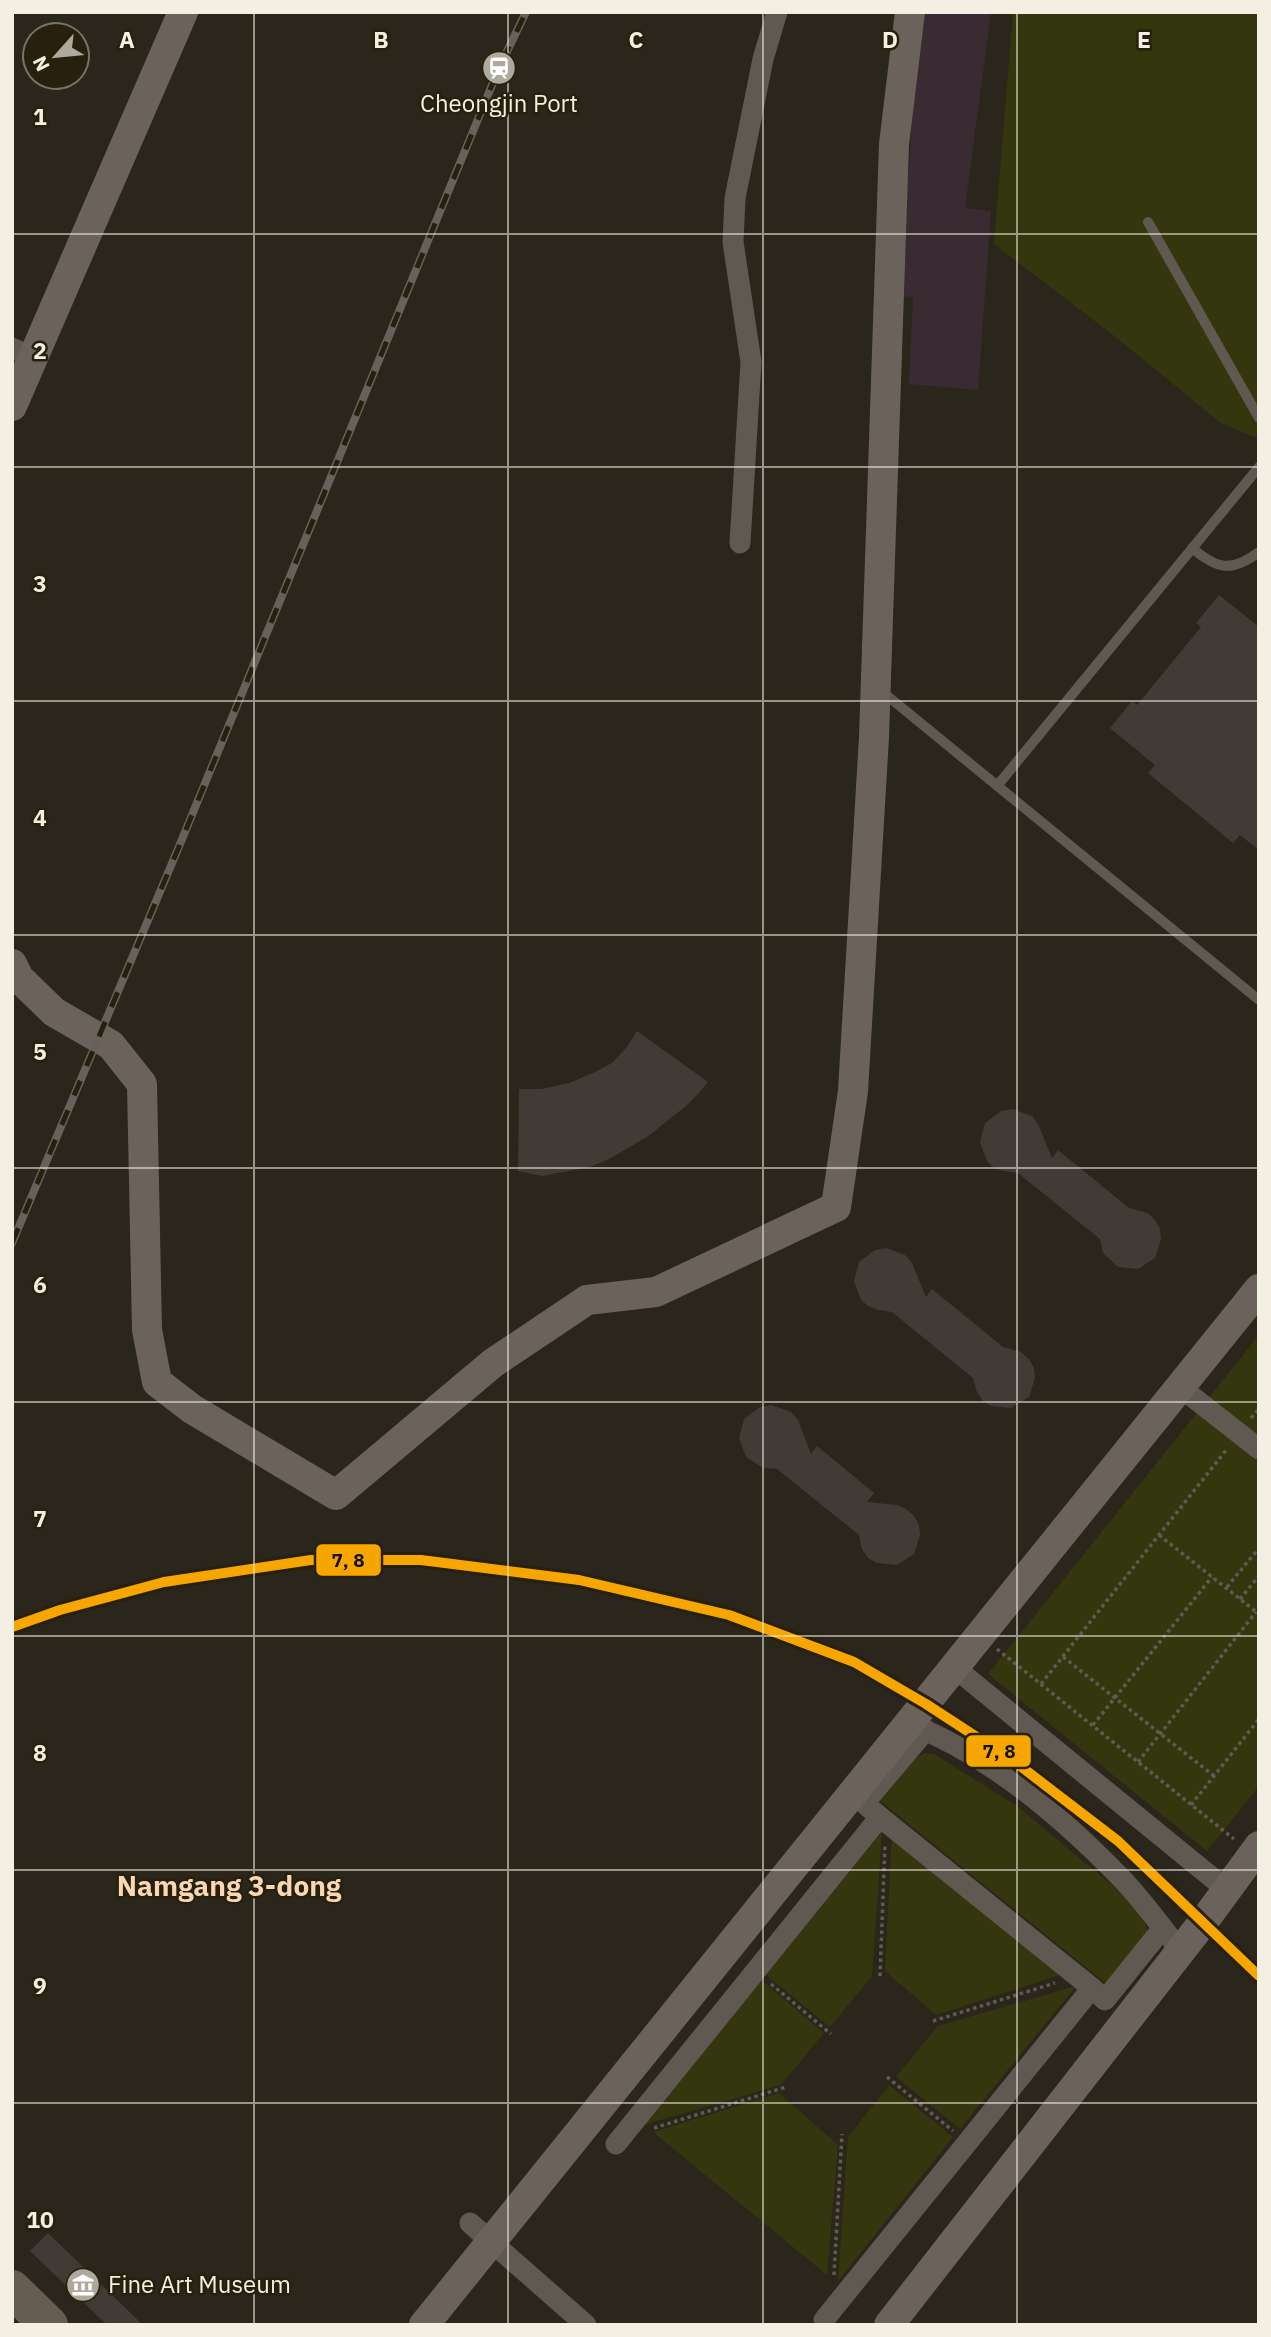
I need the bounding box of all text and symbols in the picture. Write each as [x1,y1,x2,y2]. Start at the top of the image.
north arrow [21,21,91,91]
text: A [119,24,135,54]
text: B [373,24,389,54]
text: C [629,24,644,54]
text: D [882,24,898,54]
text: E [1137,24,1151,54]
station icon: Cheongjin Port [480,49,518,87]
text: N [27,52,55,75]
place label: Cheongjin Port [420,87,578,119]
text: 1 [33,101,47,131]
text: 2 [33,335,47,365]
text: 3 [33,568,47,598]
text: 4 [33,802,47,832]
text: 5 [33,1036,47,1066]
text: 6 [33,1269,47,1299]
text: 7 [33,1503,47,1533]
line badge: 7, 8 [315,1543,382,1577]
text: 7, 8 [331,1548,365,1572]
line badge: 7, 8 [965,1734,1032,1768]
text: 8 [33,1737,47,1767]
text: 7, 8 [982,1739,1016,1763]
district label: Namgang 3-dong [117,1867,342,1904]
text: 9 [33,1970,47,2000]
text: 10 [26,2204,54,2234]
museum icon: Fine Art Museum [64,2266,102,2304]
place label: Fine Art Museum [108,2268,291,2300]

